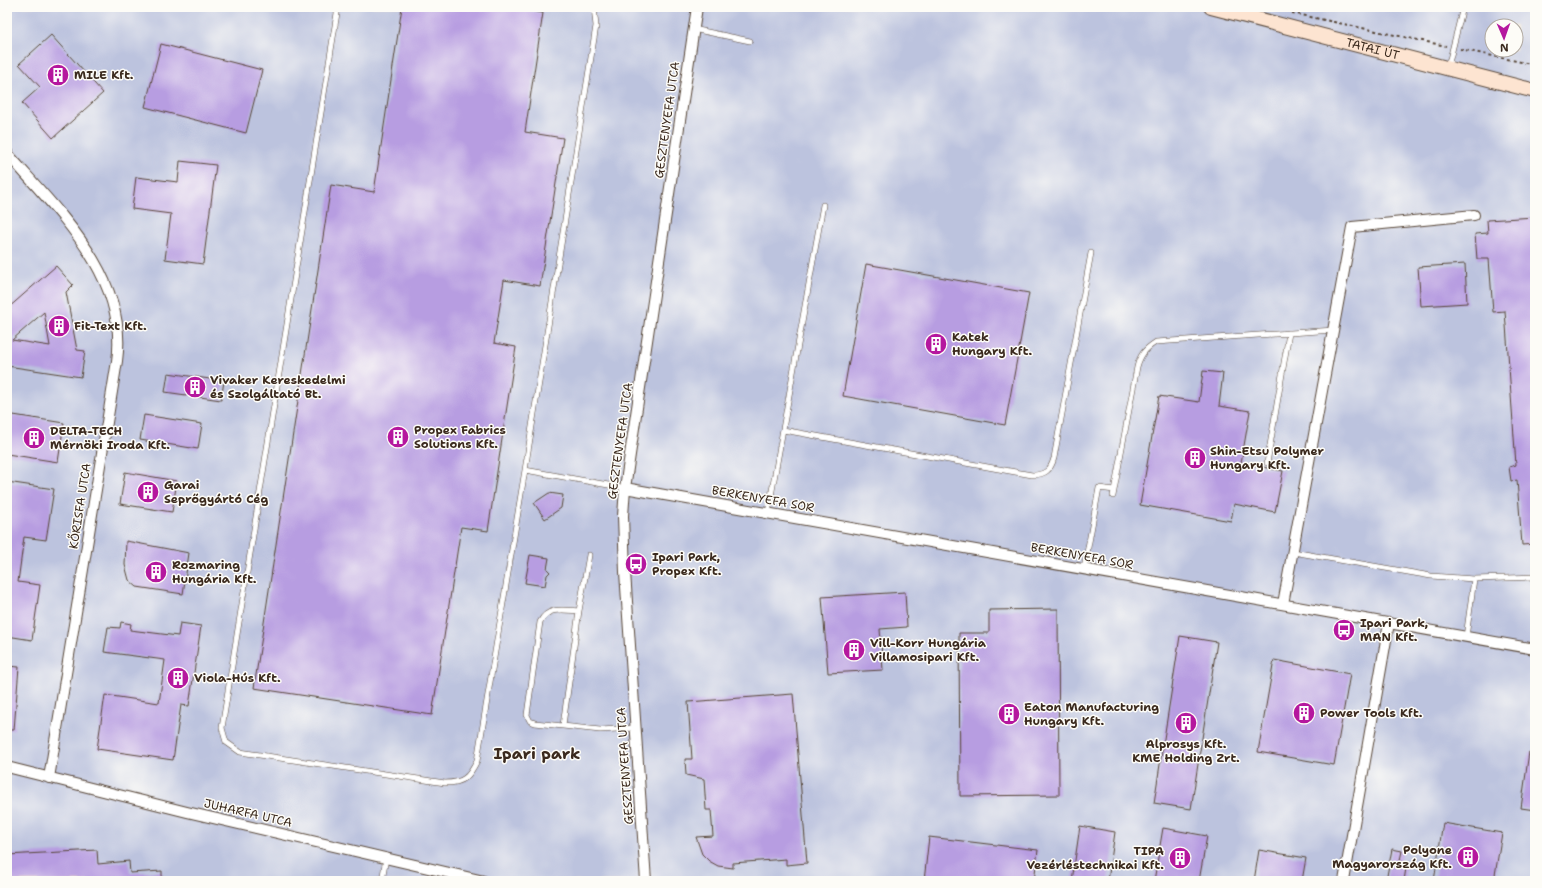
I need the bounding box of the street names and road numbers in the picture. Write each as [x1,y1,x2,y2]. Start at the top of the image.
street label: TATAI ÚT [1344,34,1402,64]
street label: GESZTENYEFA UTCA [651,60,683,179]
street label: GESZTENYEFA UTCA [604,381,636,500]
street label: KŐRISFA UTCA [65,462,95,550]
street label: BERKENYEFA SOR [711,482,815,516]
street label: BERKENYEFA SOR [1030,539,1134,573]
street label: GESZTENYEFA UTCA [613,707,637,825]
street label: JUHARFA UTCA [202,795,294,831]

